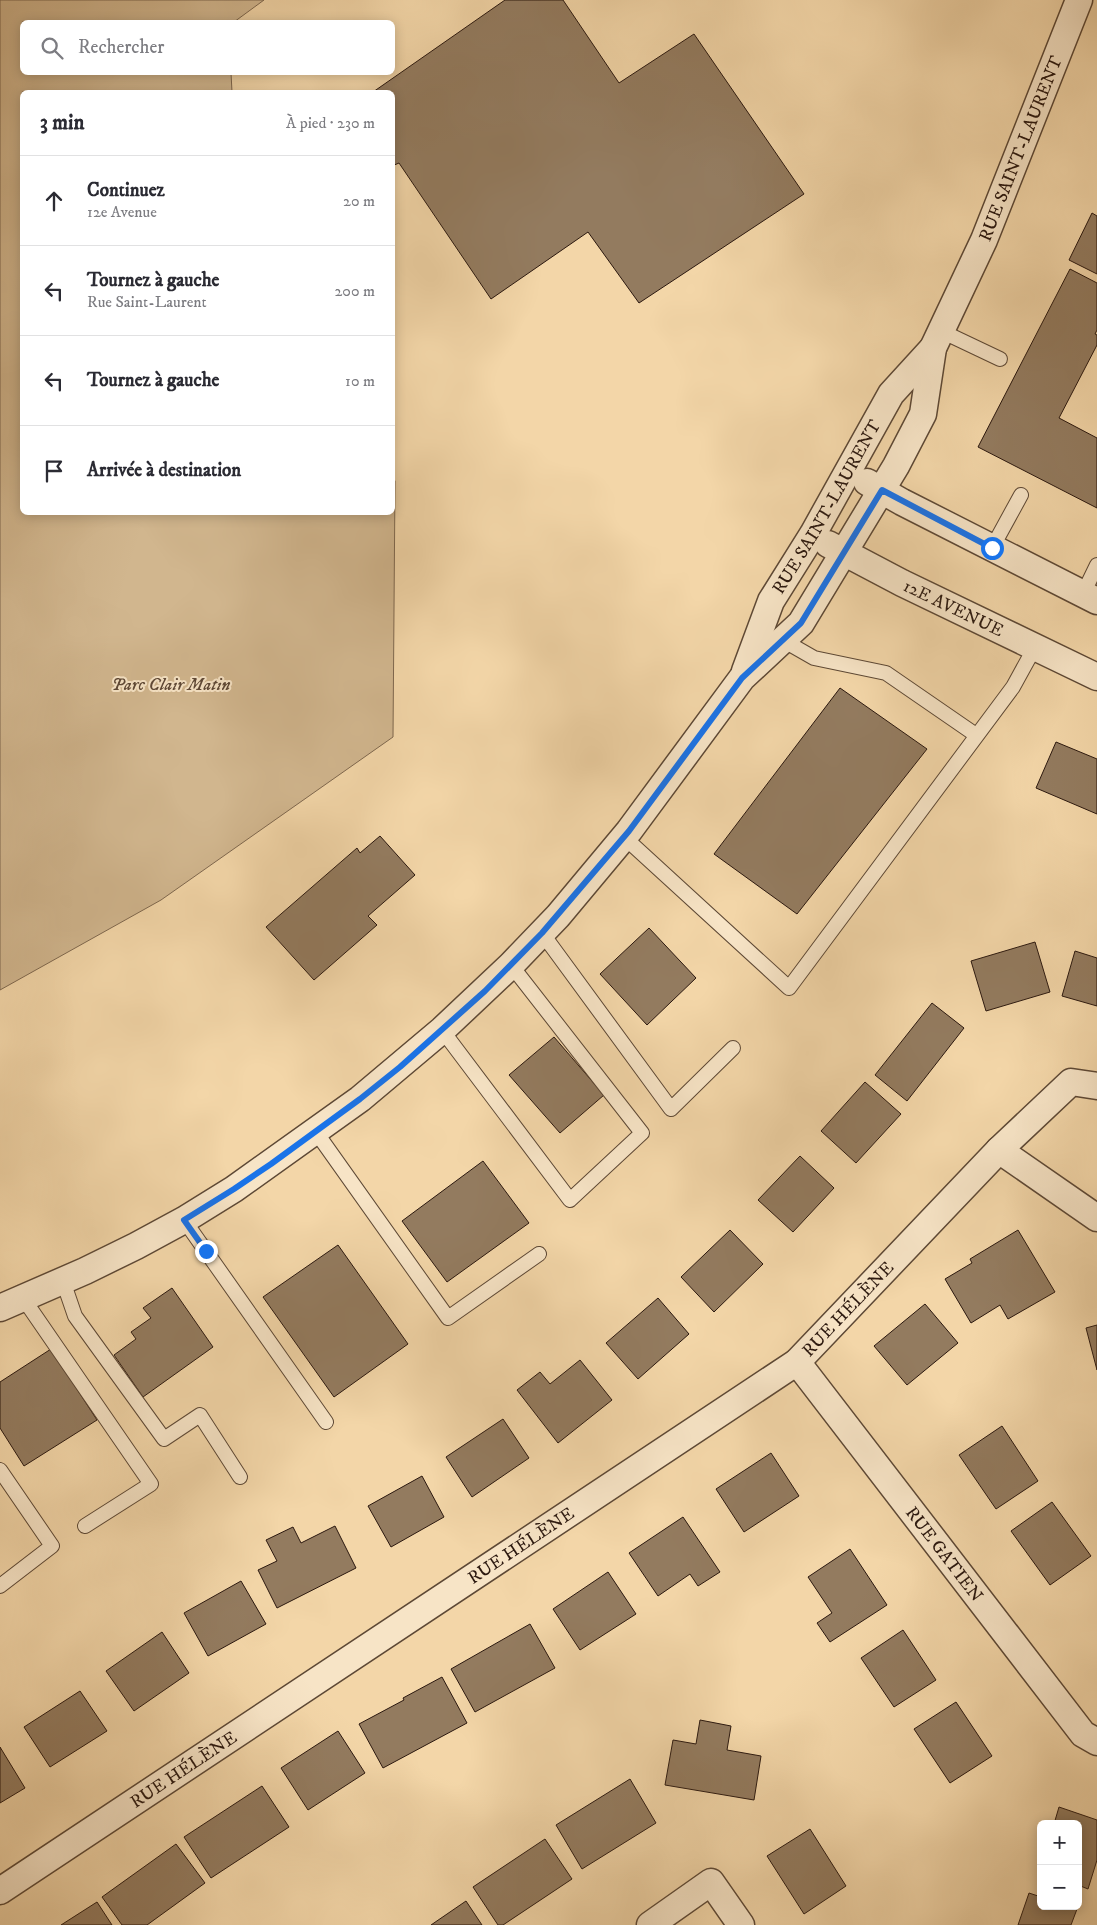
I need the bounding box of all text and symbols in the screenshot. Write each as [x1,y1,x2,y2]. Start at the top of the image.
search box [20,20,395,75]
icon: search [38,34,66,62]
text: Rechercher [78,36,164,59]
street label: RUE SAINT-LAURENT [975,52,1068,245]
text: 3 min [40,110,85,136]
text: À pied · 230 m [286,113,375,133]
text: Continuez [87,179,165,202]
icon: ahead [40,187,68,215]
text: 20 m [343,191,375,211]
text: 12e Avenue [87,202,157,222]
text: Tournez à gauche [87,269,219,292]
icon: left [40,277,68,305]
text: 200 m [334,281,375,301]
text: Rue Saint-Laurent [87,292,207,312]
icon: left [40,367,68,395]
text: Tournez à gauche [87,369,219,392]
text: 10 m [345,371,375,391]
street label: RUE SAINT-LAURENT [768,416,887,599]
icon: arrive [40,457,68,485]
text: Arrivée à destination [87,459,241,482]
route start [981,537,1004,560]
street label: 12E AVENUE [900,575,1007,642]
park label: Parc Clair Matin [112,674,230,696]
route end [195,1240,218,1263]
street label: RUE HÉLÈNE [798,1257,899,1362]
street label: RUE GATIEN [900,1502,987,1607]
street label: RUE HÉLÈNE [464,1503,579,1589]
street label: RUE HÉLÈNE [126,1727,242,1813]
map controls [1037,1820,1082,1910]
button: + [1037,1820,1082,1865]
button: − [1037,1865,1082,1910]

